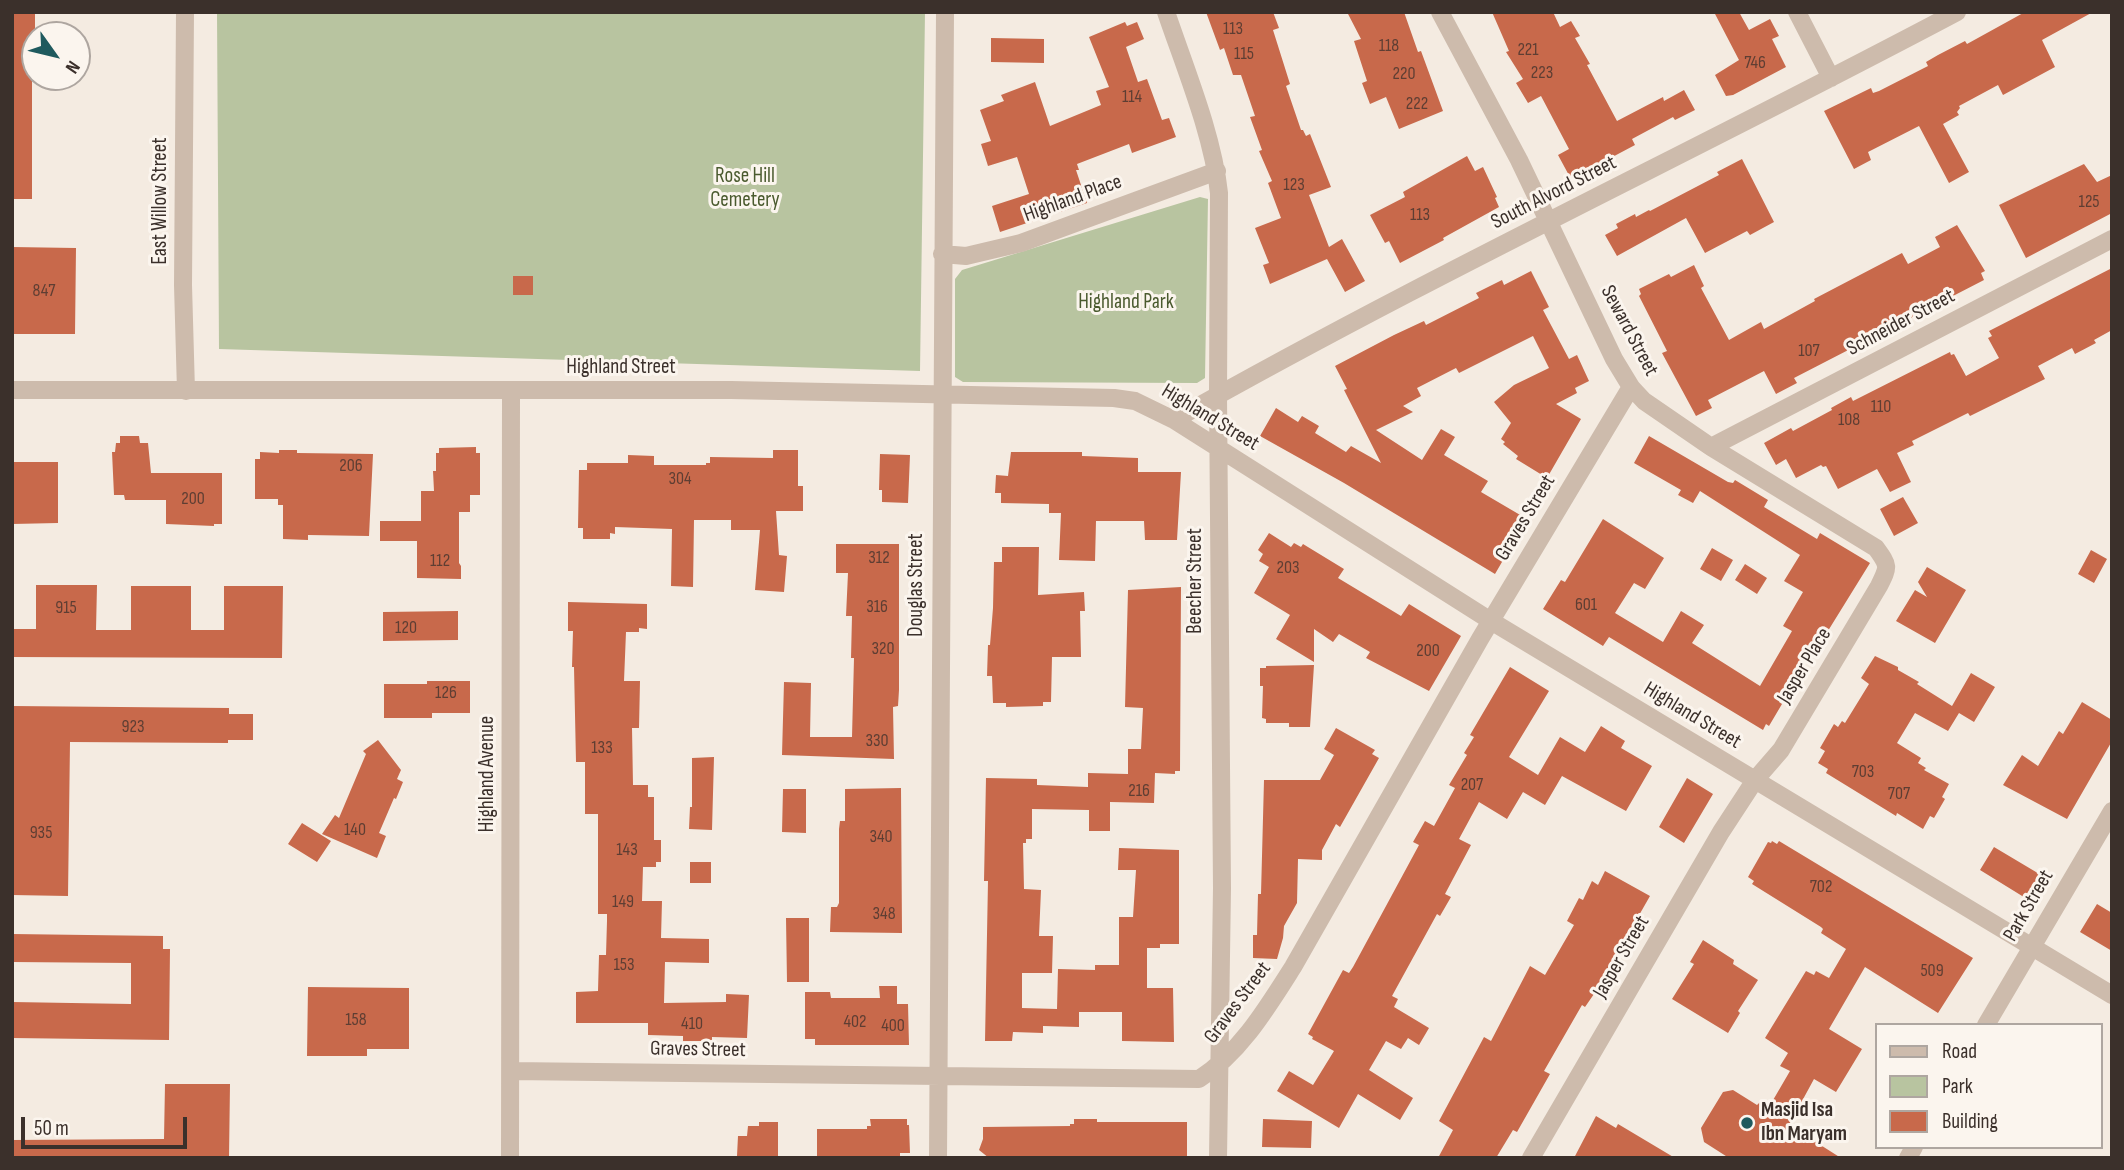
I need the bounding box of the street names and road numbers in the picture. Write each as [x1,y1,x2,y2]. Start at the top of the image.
street label: East Willow Street [148,137,174,265]
street label: South Alvord Street [1487,151,1621,235]
street label: Highland Place [1020,170,1126,228]
street label: Seward Street [1595,281,1663,381]
street label: Schneider Street [1843,284,1959,362]
street label: Highland Street [566,355,676,381]
street label: Highland Street [1157,379,1263,457]
street label: Graves Street [1491,470,1561,566]
street label: Beecher Street [1183,528,1209,634]
street label: Douglas Street [904,533,930,637]
street label: Jasper Place [1773,623,1837,709]
street label: Highland Street [1639,677,1745,755]
street label: Highland Avenue [475,716,501,832]
street label: Park Street [1998,866,2060,946]
street label: Jasper Street [1588,911,1656,1003]
street label: Graves Street [1199,957,1277,1049]
street label: Graves Street [650,1037,746,1063]

